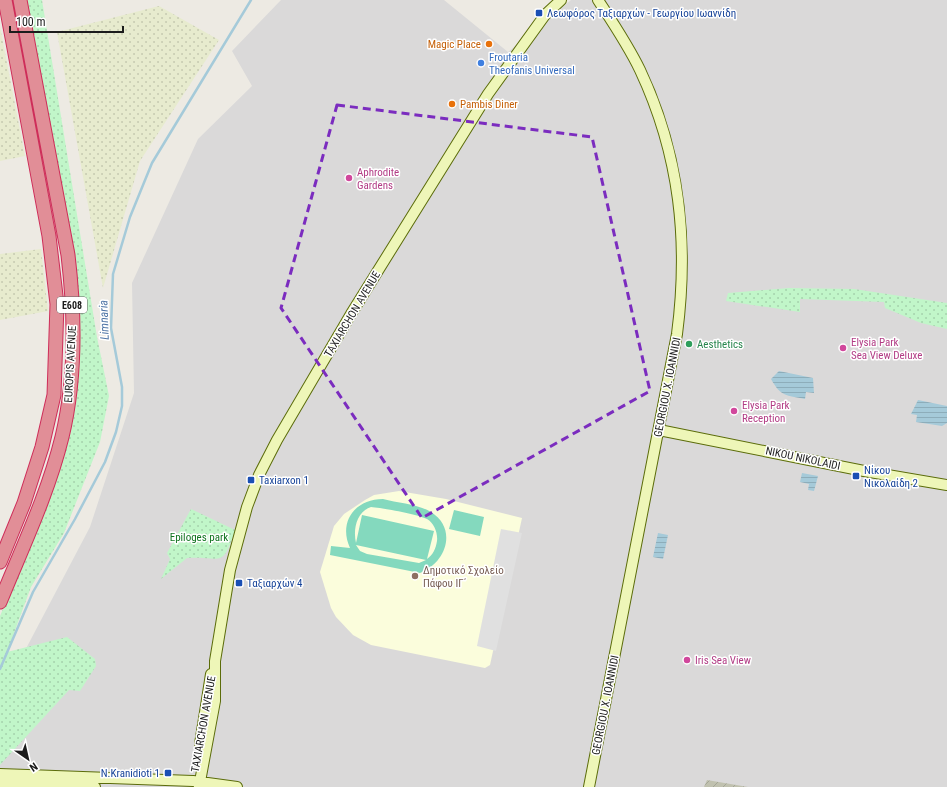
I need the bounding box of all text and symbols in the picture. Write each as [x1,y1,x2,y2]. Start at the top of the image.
place label: Λεωφόρος Ταξιαρχών - Γεωργίου Ιωαννίδη [547,7,736,20]
scale bar [10,8,123,34]
marker: Λεωφόρος Ταξιαρχών - Γεωργίου Ιωαννίδη [534,8,544,18]
text: 100 m [16,15,46,29]
place label: Magic Place [428,38,481,51]
marker: Magic Place [484,39,494,49]
place label: Froutaria Theofanis Universal [489,51,575,77]
marker: Froutaria Theofanis Universal [476,58,486,68]
place label: Pambis Diner [460,98,518,111]
marker: Pambis Diner [447,99,457,109]
place label: Aphrodite Gardens [357,166,399,192]
marker: Aphrodite Gardens [344,173,354,183]
street label: TAXIARCHON AVENUE [322,269,383,359]
road number: E608 [57,297,87,313]
water label: Limnaria [96,300,112,340]
street label: EUROPIS AVENUE [62,325,79,403]
street label: GEORGIOU X. IOANNIDI [651,336,684,438]
place label: Elysia Park Sea View Deluxe [851,336,922,362]
place label: Aesthetics [697,338,743,351]
marker: Aesthetics [684,339,694,349]
marker: Elysia Park Sea View Deluxe [838,343,848,353]
place label: Elysia Park Reception [742,399,790,425]
marker: Elysia Park Reception [729,406,739,416]
street label: NIKOU NIKOLAIDI [764,444,842,473]
place label: Νίκου Νικολαίδη 2 [864,464,918,490]
marker: Νίκου Νικολαίδη 2 [851,471,861,481]
place label: Taxiarxon 1 [259,474,309,487]
marker: Taxiarxon 1 [246,475,256,485]
park label: Epiloges park [170,531,228,544]
place label: Δημοτικό Σχολείο Πάφου ΙΓ΄ [423,564,504,590]
marker: Δημοτικό Σχολείο Πάφου ΙΓ΄ [410,571,420,581]
place label: Ταξιαρχών 4 [247,577,303,590]
marker: Ταξιαρχών 4 [234,578,244,588]
street label: GEORGIOU X. IOANNIDI [589,654,622,756]
place label: Iris Sea View [695,654,751,667]
marker: Iris Sea View [682,655,692,665]
street label: TAXIARCHON AVENUE [189,674,218,773]
north arrow [8,739,48,779]
text: N [27,760,40,774]
place label: N.Kranidioti 1 [101,767,160,780]
marker: N.Kranidioti 1 [163,768,173,778]

